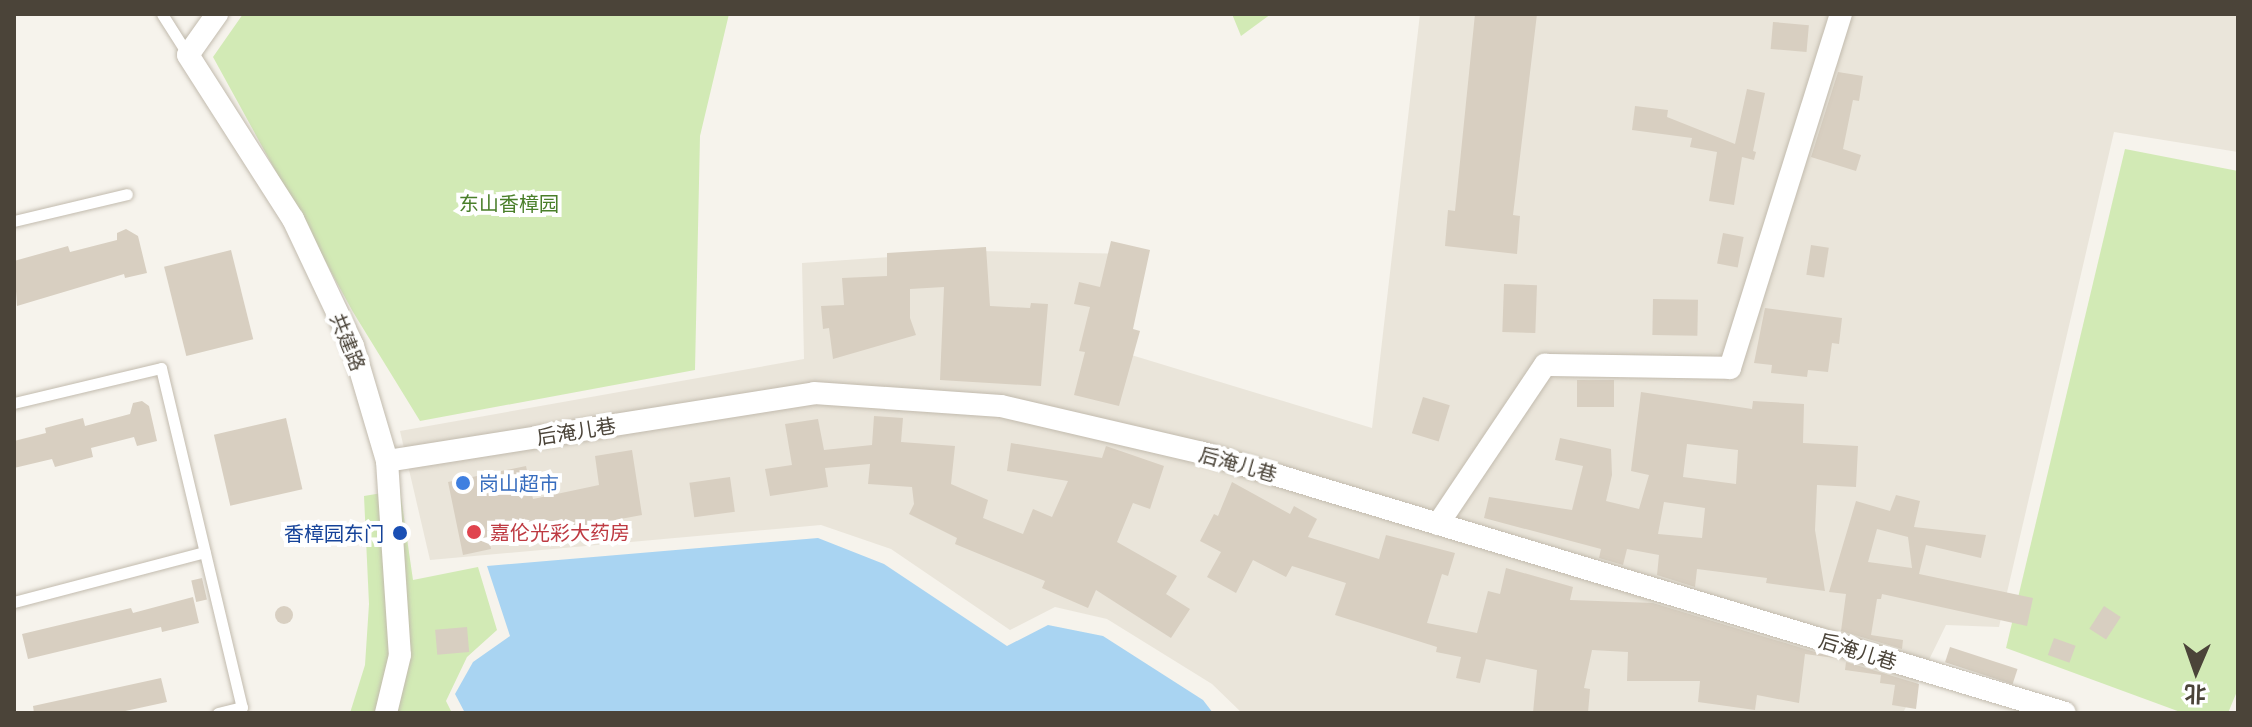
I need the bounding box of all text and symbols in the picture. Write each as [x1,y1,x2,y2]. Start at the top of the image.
park label: 东山香樟园 [459,191,559,215]
street label: 共建路 [326,310,370,374]
street label: 后淹儿巷 [535,413,617,449]
street label: 后淹儿巷 [1196,441,1280,487]
place label: 岗山超市 [479,471,559,495]
marker: 岗山超市 [454,474,472,492]
place label: 嘉伦光彩大药房 [490,520,630,544]
place label: 香樟园东门 [284,521,384,545]
marker: 嘉伦光彩大药房 [465,523,483,541]
marker: 香樟园东门 [391,524,409,542]
street label: 后淹儿巷 [1816,628,1900,674]
north arrow [2156,631,2236,711]
text: 北 [2184,680,2207,710]

